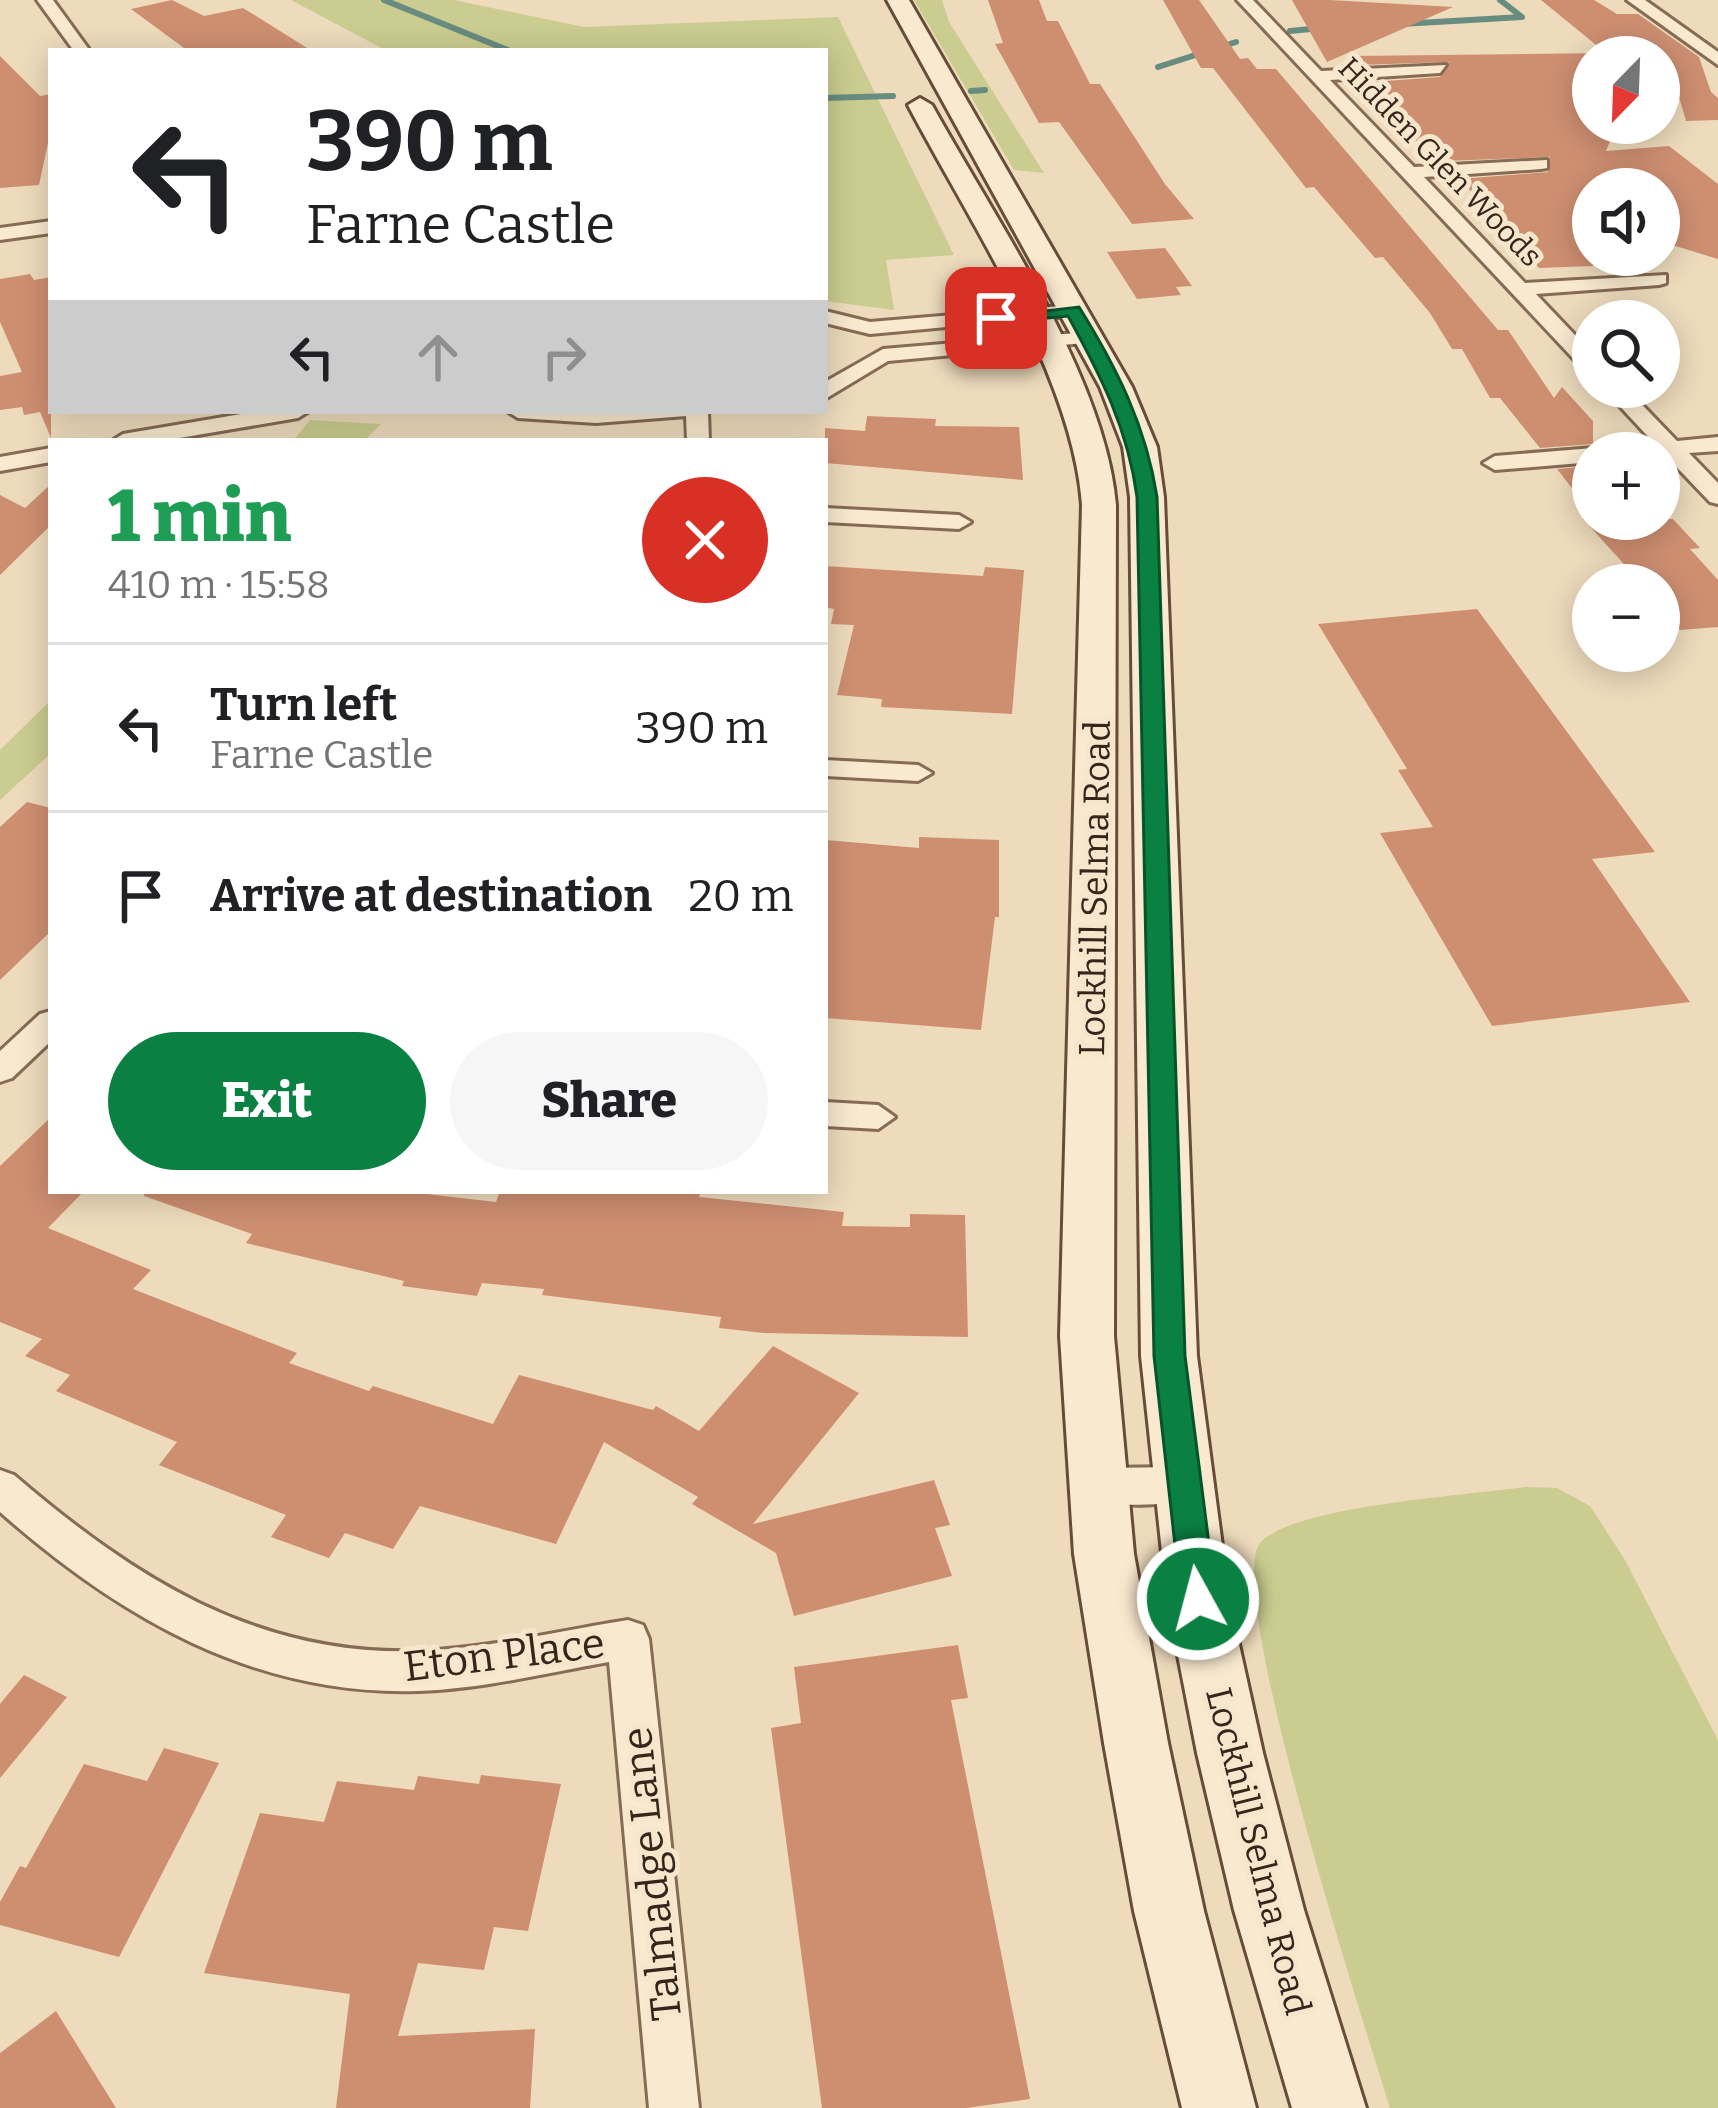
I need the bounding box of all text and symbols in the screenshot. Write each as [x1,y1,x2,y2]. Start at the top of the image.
north arrow [1572,36,1680,144]
map controls [1572,36,1680,672]
street label: Hidden Glen Woods [1331,50,1549,274]
text: 390 m [306,91,553,192]
icon: left [108,96,264,252]
button: sound [1572,168,1680,276]
text: Farne Castle [306,193,615,257]
pin [945,267,1047,369]
icon: arrive [963,285,1029,351]
button: search [1572,300,1680,408]
icon: left [279,324,345,390]
icon: ahead [405,324,471,390]
icon: right [531,324,597,390]
button: + [1572,432,1680,540]
text: 1 min [108,474,291,560]
button: close [642,477,768,603]
text: 410 m · 15:58 [108,562,330,608]
button: − [1572,564,1680,672]
text: Turn left [210,678,397,732]
icon: left [108,695,174,761]
text: 390 m [635,701,768,755]
street label: Lockhill Selma Road [1070,720,1120,1056]
text: Farne Castle [210,732,433,778]
icon: arrive [108,863,174,929]
text: Arrive at destination [210,869,652,923]
text: 20 m [688,869,793,923]
button: Exit [108,1032,426,1170]
button: Share [450,1032,768,1170]
position arrow [1135,1536,1261,1662]
street label: Eton Place [401,1618,607,1692]
street label: Lockhill Selma Road [1196,1683,1320,2020]
street label: Talmadge Lane [612,1725,692,2023]

